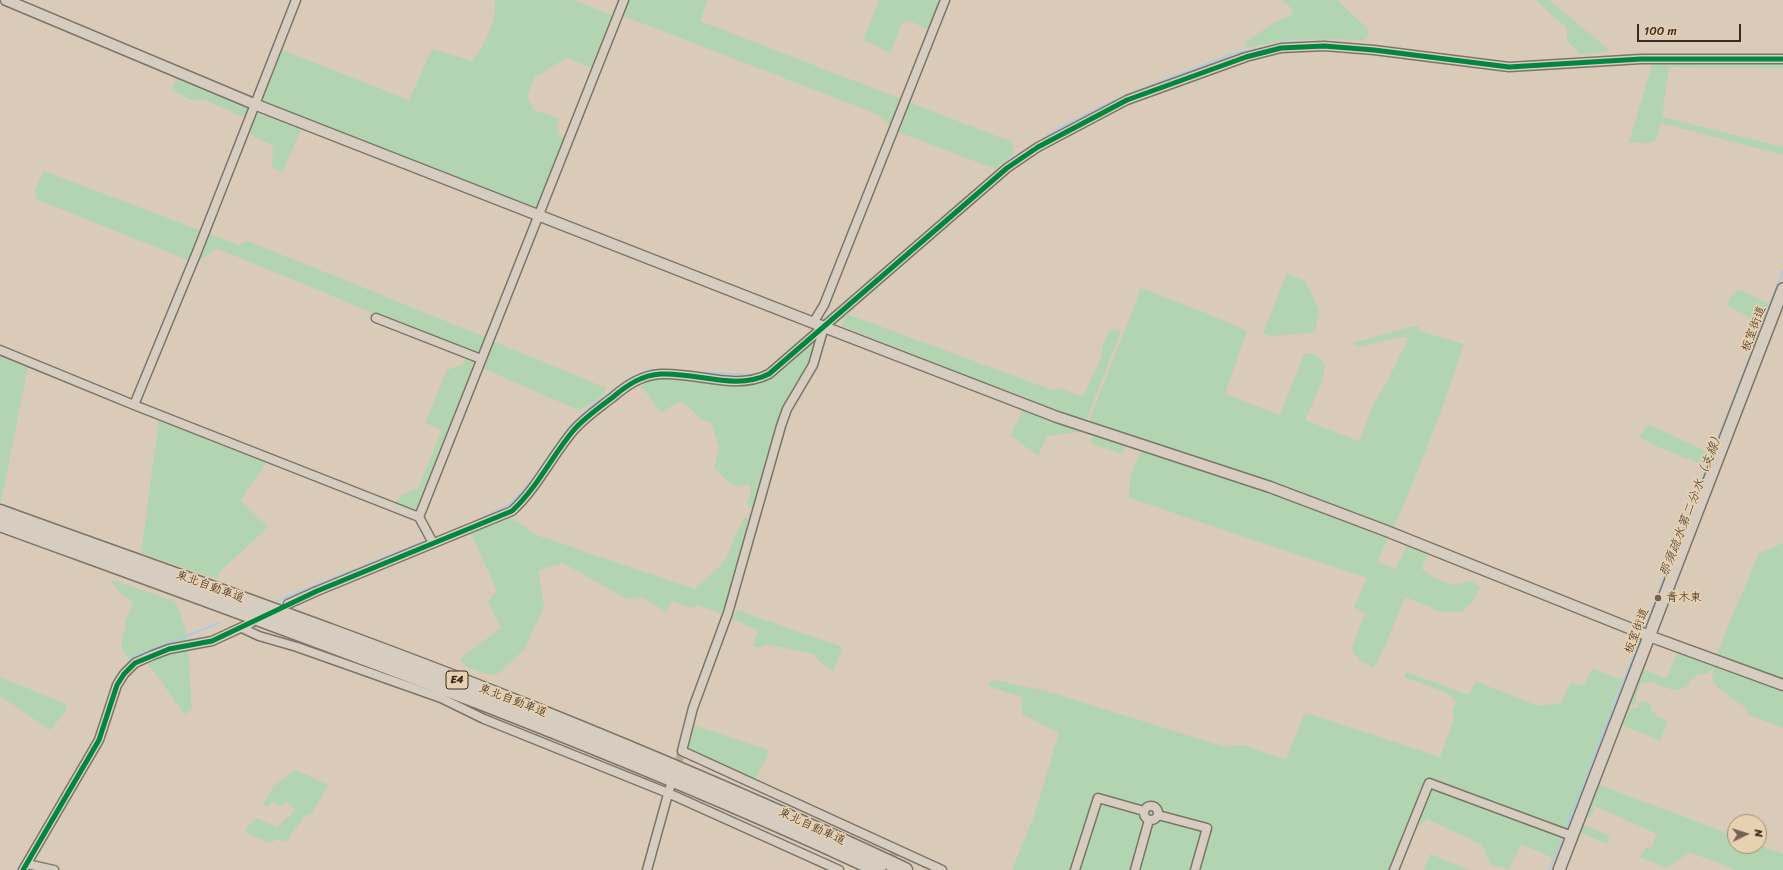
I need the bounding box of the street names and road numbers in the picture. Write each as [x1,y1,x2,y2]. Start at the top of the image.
street label: 板室街道 [1739,304,1769,354]
street label: 東北自動車道 [174,568,246,606]
street label: 板室街道 [1622,606,1652,656]
road number: E4 [446,671,468,689]
street label: 東北自動車道 [477,681,549,721]
street label: 東北自動車道 [776,805,848,849]

